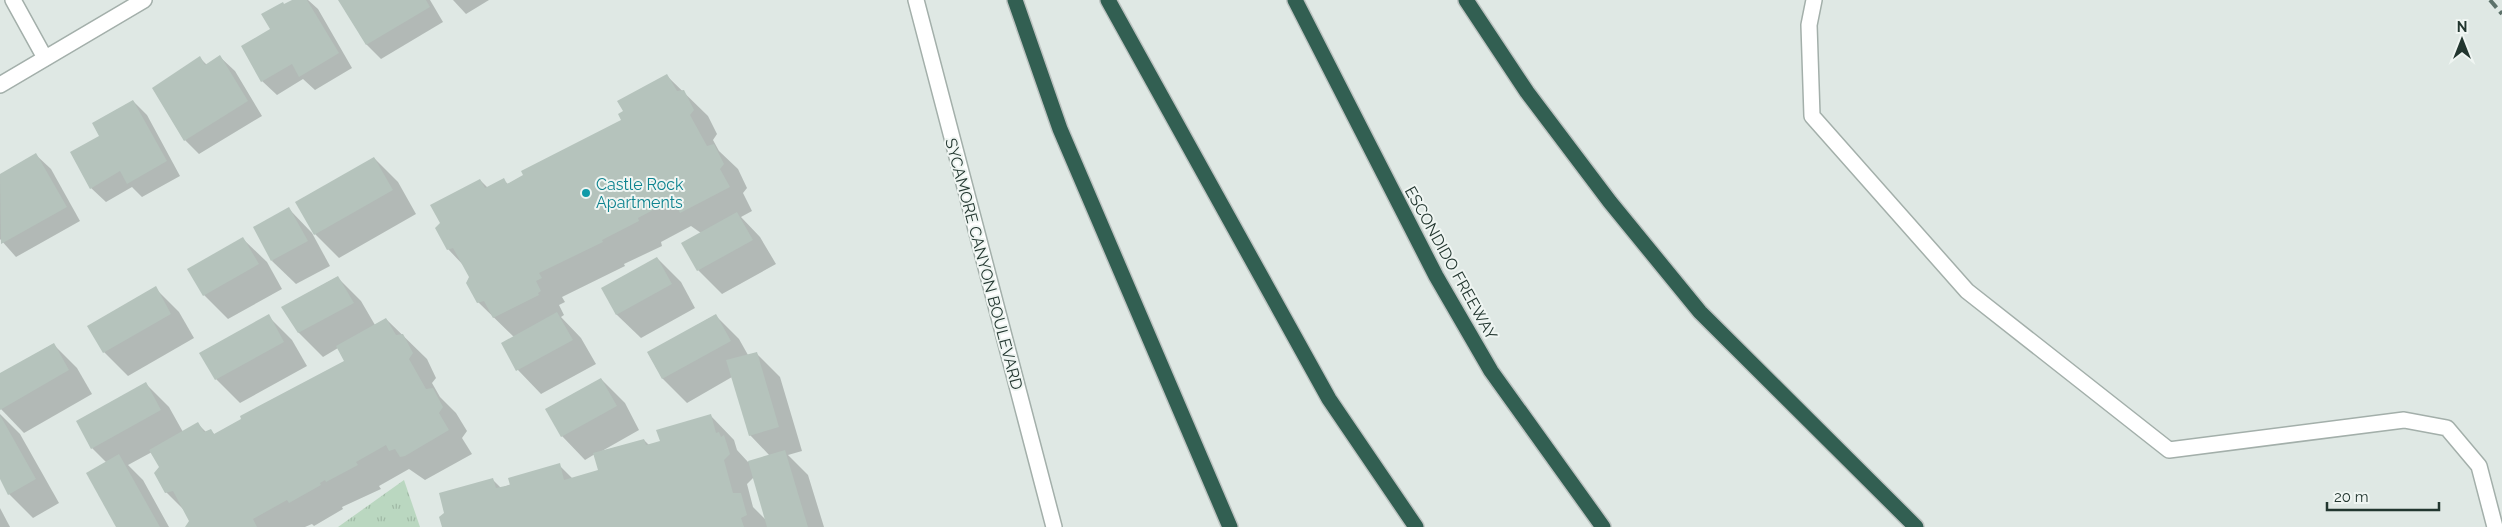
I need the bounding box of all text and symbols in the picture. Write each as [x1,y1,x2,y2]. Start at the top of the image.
north arrow [2437,15,2487,65]
text: N [2457,19,2467,35]
street label: SYCAMORE CANYON BOULEVARD [941,136,1027,392]
place label: Castle Rock Apartments [596,175,684,212]
street label: ESCONDIDO FREEWAY [1401,183,1501,344]
marker: Castle Rock Apartments [580,187,592,199]
scale bar [2327,480,2440,512]
text: 20 m [2334,488,2369,506]

